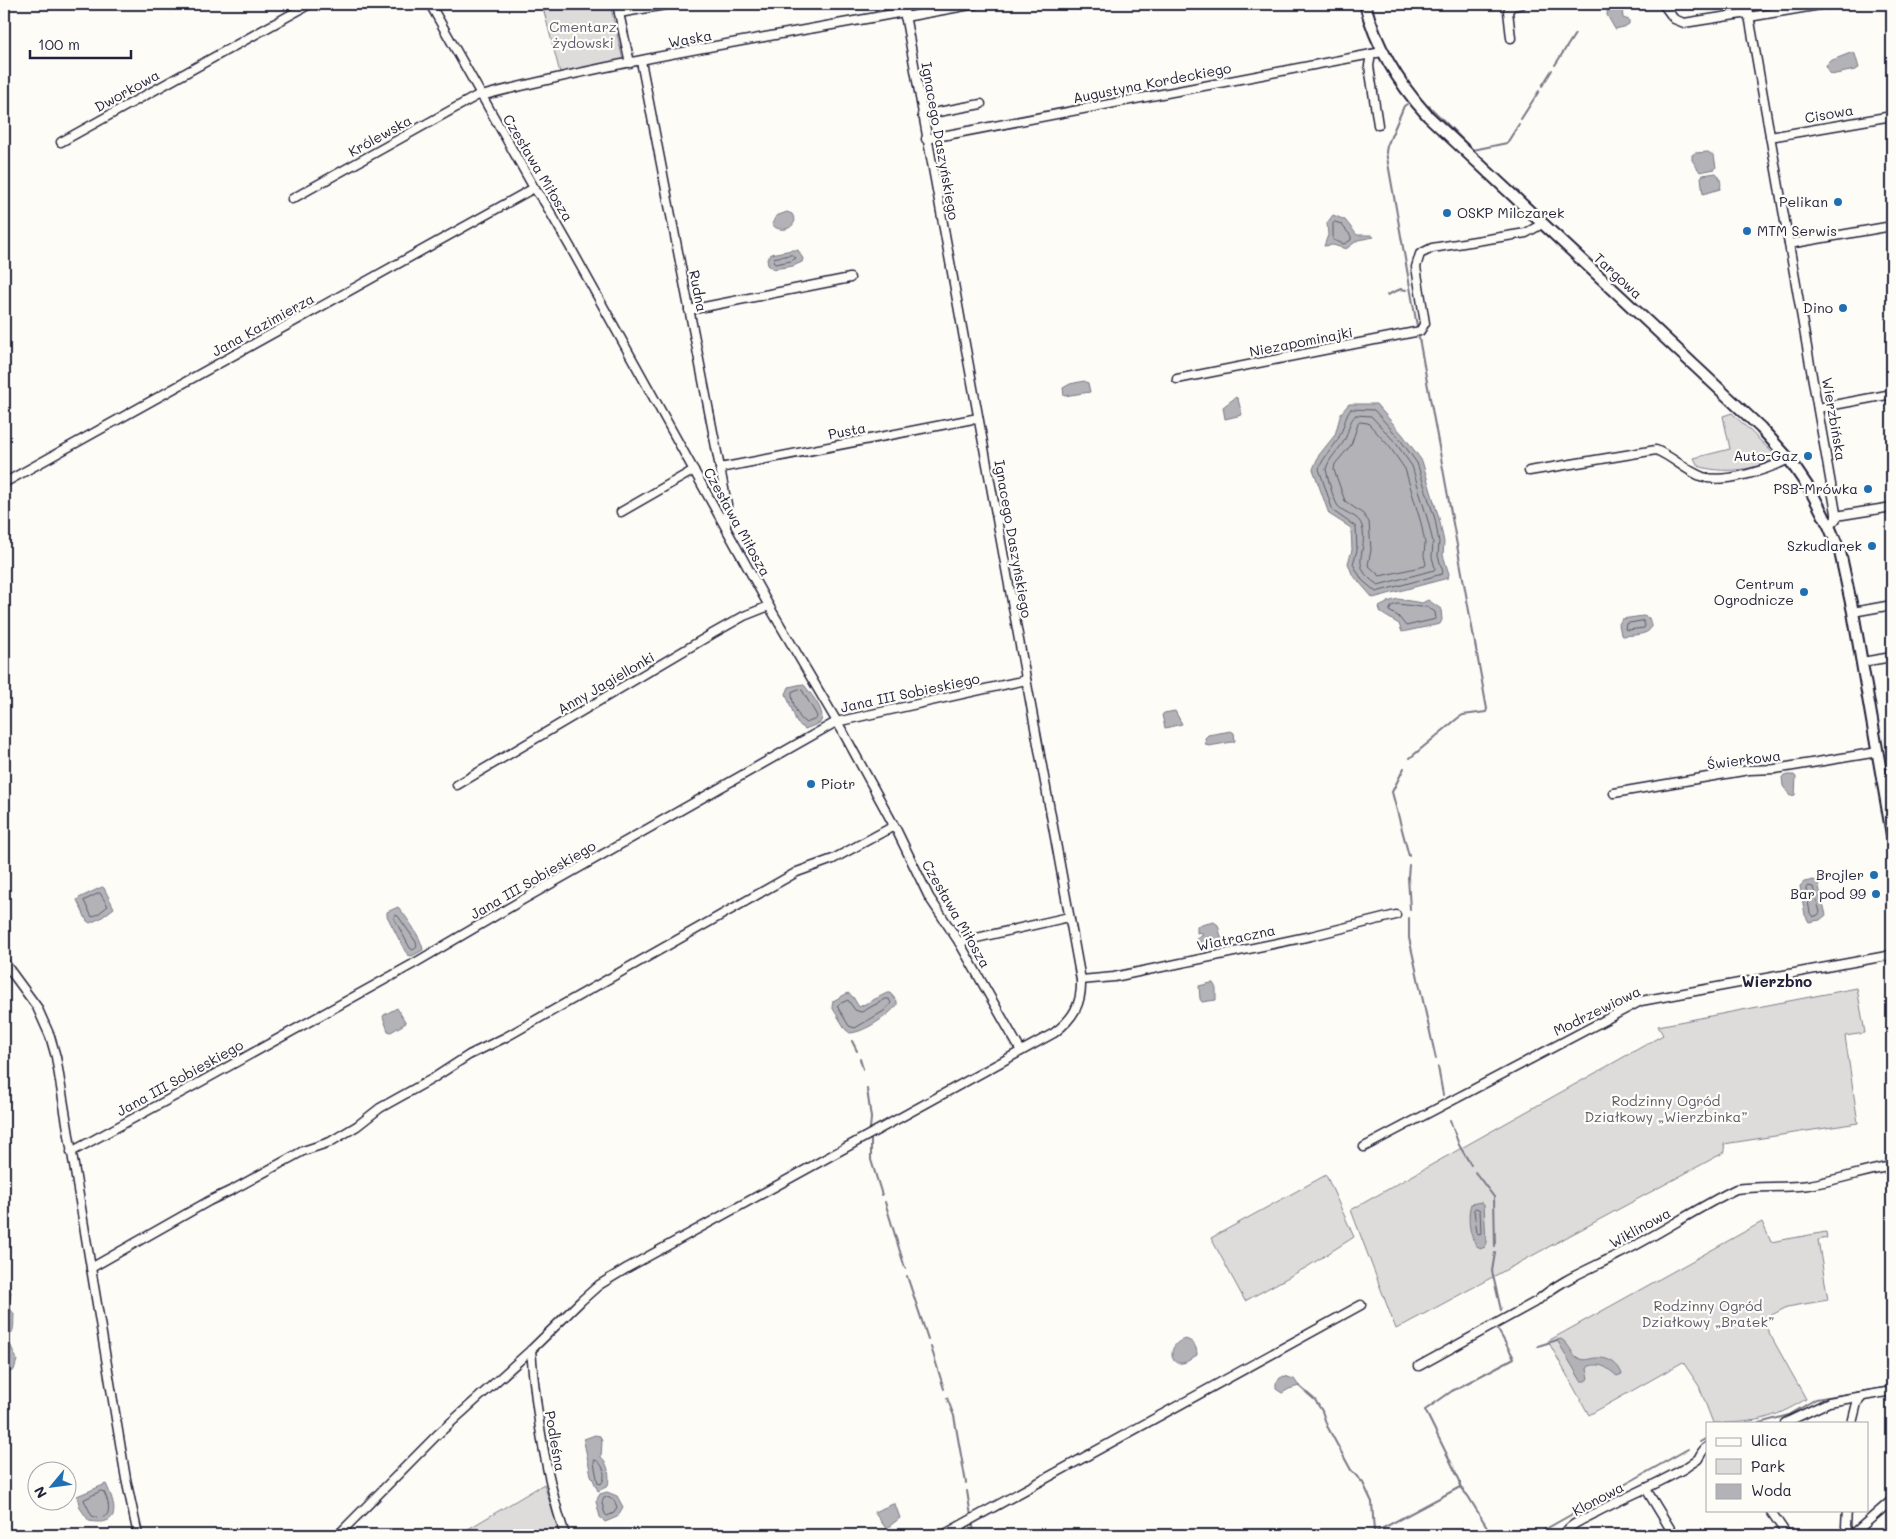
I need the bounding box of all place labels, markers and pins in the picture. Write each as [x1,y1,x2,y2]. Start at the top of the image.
place label: Pelikan [1779,192,1828,211]
marker: Pelikan [1832,196,1844,208]
place label: OSKP Milczarek [1457,203,1564,222]
marker: OSKP Milczarek [1441,207,1453,219]
place label: MTM Serwis [1757,221,1837,240]
marker: MTM Serwis [1741,225,1753,237]
place label: Dino [1803,298,1833,317]
marker: Dino [1837,302,1849,314]
place label: Auto-Gaz [1733,446,1798,465]
marker: Auto-Gaz [1802,450,1814,462]
place label: PSB-Mrówka [1773,479,1858,498]
marker: PSB-Mrówka [1862,483,1874,495]
place label: Szkudlarek [1787,536,1862,555]
marker: Szkudlarek [1866,540,1878,552]
place label: Centrum Ogrodnicze [1714,574,1794,609]
marker: Centrum Ogrodnicze [1798,586,1810,598]
place label: Piotr [821,774,855,793]
marker: Piotr [805,778,817,790]
place label: Brojler [1816,865,1864,884]
marker: Brojler [1868,869,1880,881]
place label: Bar pod 99 [1790,884,1866,903]
marker: Bar pod 99 [1870,888,1882,900]

